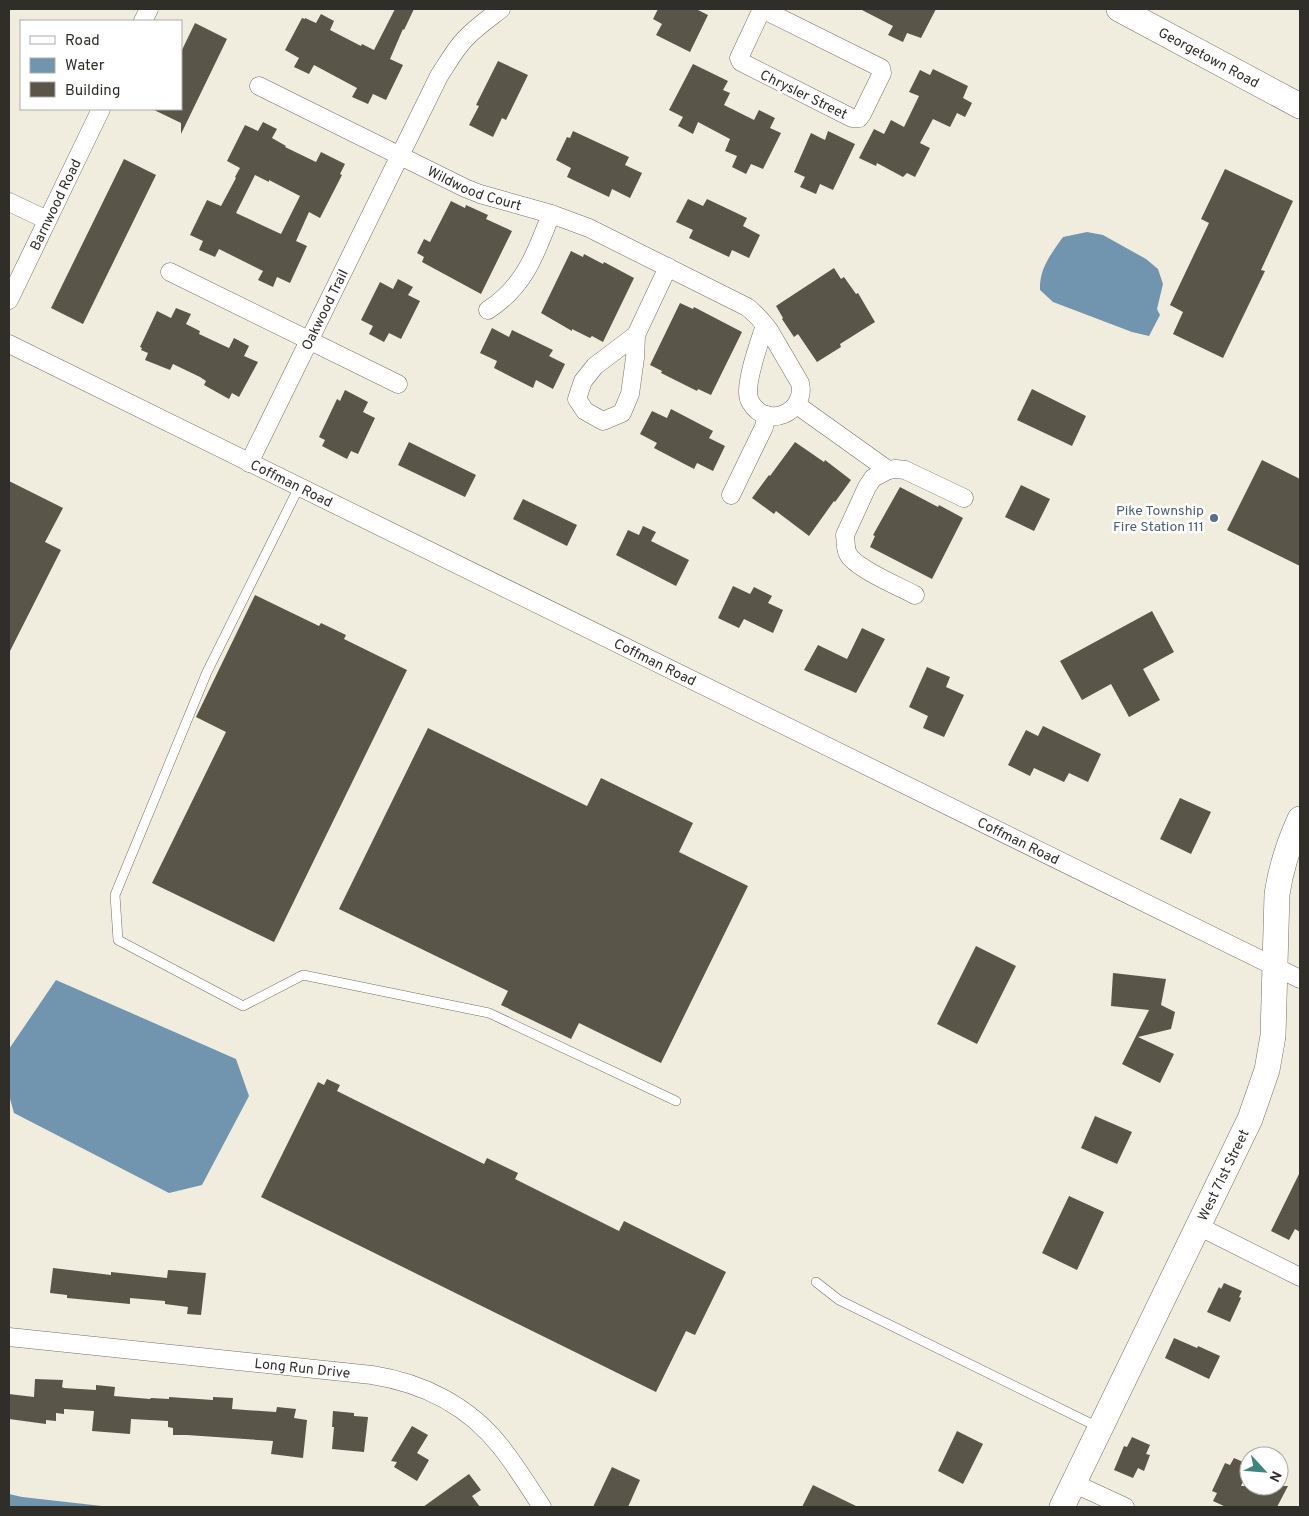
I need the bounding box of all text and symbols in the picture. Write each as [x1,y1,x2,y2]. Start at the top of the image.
legend [20,20,182,110]
street label: Georgetown Road [1155,25,1262,92]
text: Road [65,32,100,51]
text: Water [65,57,105,76]
street label: Chrysler Street [757,67,850,124]
text: Building [65,82,120,101]
street label: Barnwood Road [27,157,86,254]
street label: Wildwood Court [424,164,523,215]
street label: Oakwood Trail [299,267,353,353]
street label: Coffman Road [247,457,335,512]
place label: Pike Township Fire Station 111 [1113,503,1204,536]
marker: Pike Township Fire Station 111 [1208,512,1220,524]
street label: Coffman Road [611,636,698,691]
street label: Coffman Road [974,815,1062,869]
street label: West 71st Street [1195,1127,1254,1224]
street label: Long Run Drive [253,1356,351,1383]
north arrow [1239,1446,1289,1496]
text: N [1264,1468,1284,1484]

